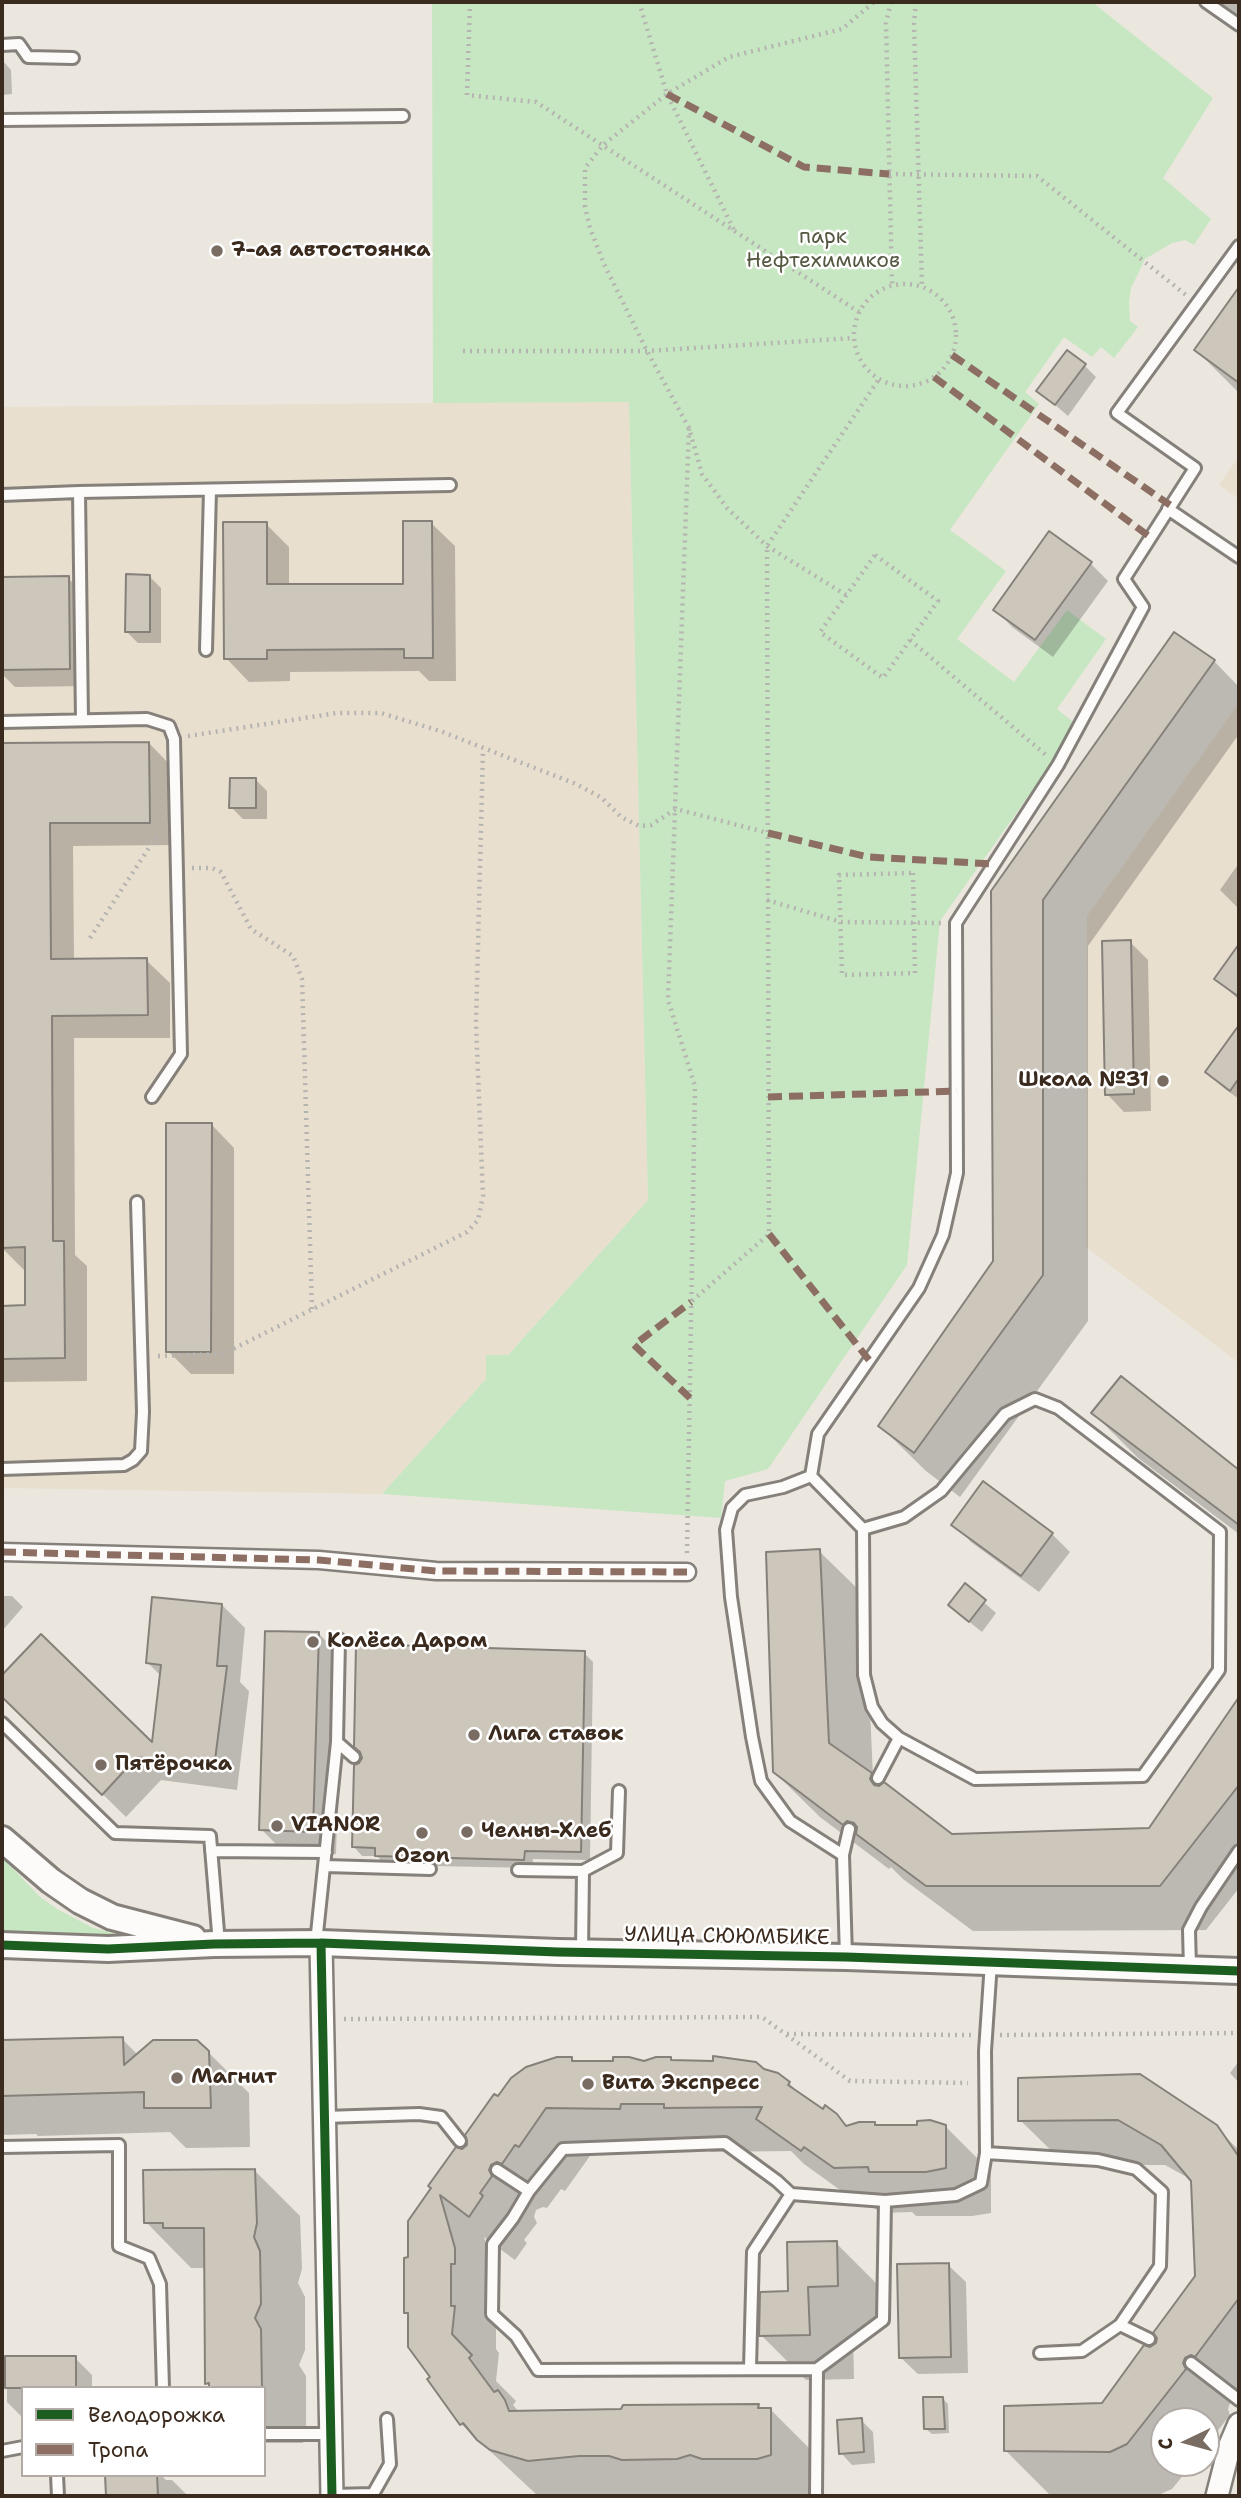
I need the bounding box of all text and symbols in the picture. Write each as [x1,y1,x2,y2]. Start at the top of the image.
park label: парк Нефтехимиков [746,225,900,275]
place label: 7-ая автостоянка [231,238,431,264]
marker: 7-ая автостоянка [209,243,225,259]
place label: Школа №31 [1018,1068,1149,1094]
marker: Школа №31 [1155,1073,1171,1089]
place label: Колёса Даром [327,1629,487,1655]
marker: Колёса Даром [305,1634,321,1650]
place label: Лига ставок [488,1722,624,1748]
marker: Лига ставок [466,1727,482,1743]
place label: Пятёрочка [115,1752,232,1778]
marker: Пятёрочка [93,1757,109,1773]
place label: VIANOR [291,1813,380,1839]
marker: VIANOR [269,1818,285,1834]
place label: Челны-Хлеб [481,1819,611,1845]
marker: Челны-Хлеб [459,1824,475,1840]
marker: Ozon [414,1825,430,1841]
place label: Ozon [394,1844,450,1870]
street label: УЛИЦА СЮЮМБИКЕ [624,1923,830,1951]
place label: Магнит [191,2065,277,2091]
marker: Магнит [169,2070,185,2086]
place label: Вита Экспресс [602,2071,760,2097]
marker: Вита Экспресс [580,2076,596,2092]
legend [21,2386,266,2477]
text: Велодорожка [88,2401,225,2429]
north arrow [1150,2407,1220,2477]
text: Тропа [88,2436,148,2464]
text: С [1153,2437,1179,2451]

